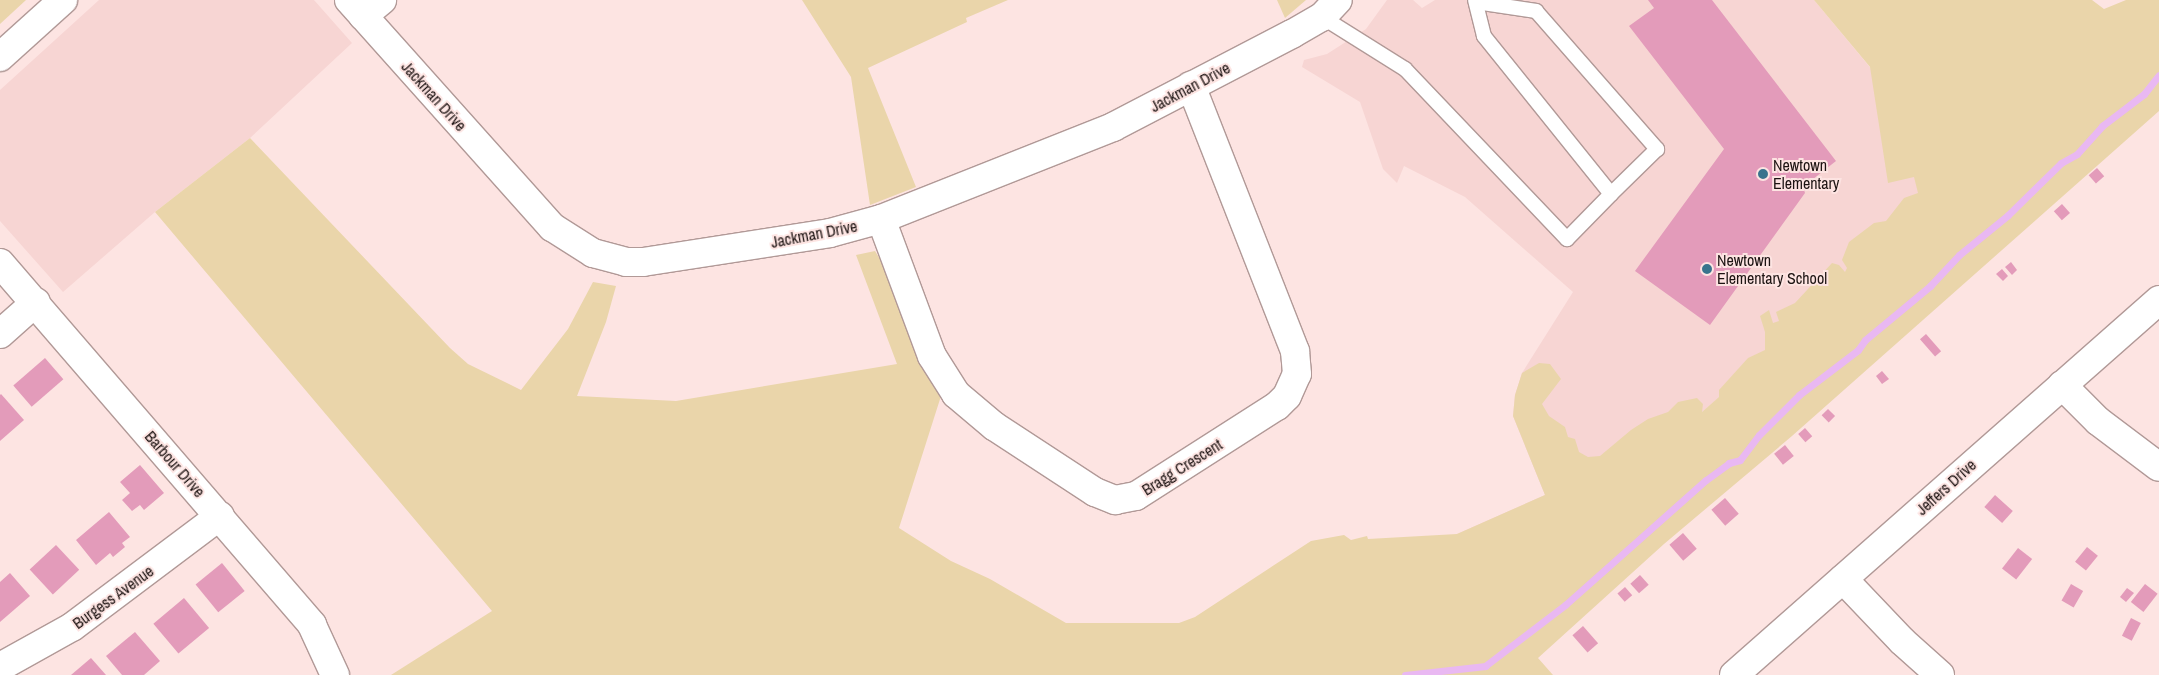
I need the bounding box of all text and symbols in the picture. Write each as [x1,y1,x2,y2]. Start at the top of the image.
street label: Jackman Drive [398,57,470,135]
street label: Jackman Drive [1147,58,1233,116]
place label: Newtown Elementary [1773,155,1839,193]
marker: Newtown Elementary [1757,168,1769,180]
street label: Jackman Drive [769,216,859,252]
place label: Newtown Elementary School [1717,250,1827,288]
marker: Newtown Elementary School [1701,263,1713,275]
street label: Barbour Drive [141,427,209,501]
street label: Bragg Crescent [1138,435,1226,499]
street label: Jeffers Drive [1912,455,1980,519]
street label: Burgess Avenue [69,561,157,633]

